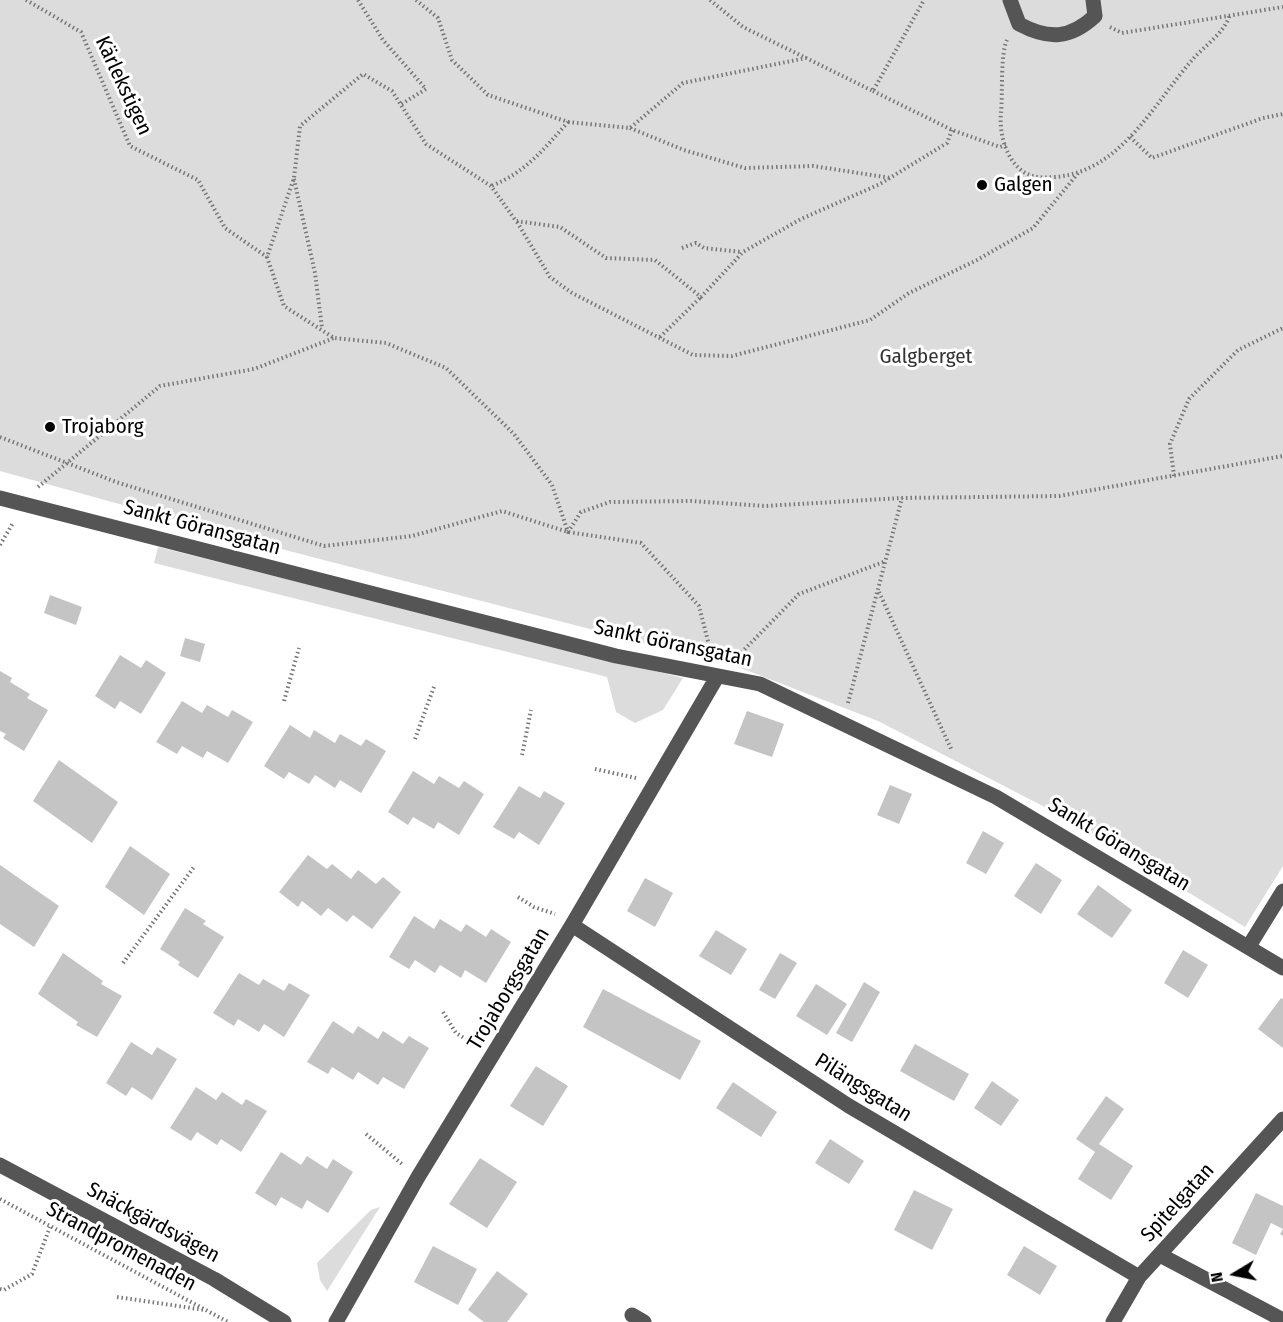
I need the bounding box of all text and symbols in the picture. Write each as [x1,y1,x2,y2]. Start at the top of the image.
street label: Kärlekstigen [89,33,157,139]
place label: Galgen [994,172,1053,198]
marker: Galgen [975,178,989,192]
park label: Galgberget [880,344,972,370]
place label: Trojaborg [62,414,144,440]
marker: Trojaborg [43,420,57,434]
street label: Sankt Göransgatan [121,495,283,561]
street label: Sankt Göransgatan [592,615,754,673]
street label: Sankt Göransgatan [1043,793,1195,897]
street label: Trojaborgsgatan [463,923,555,1055]
street label: Pilängsgatan [810,1048,916,1128]
street label: Spitelgatan [1136,1158,1220,1248]
street label: Snäckgärdsvägen [82,1177,224,1269]
street label: Strandpromenaden [42,1197,200,1297]
north arrow [1205,1244,1265,1304]
text: N [1207,1271,1227,1284]

